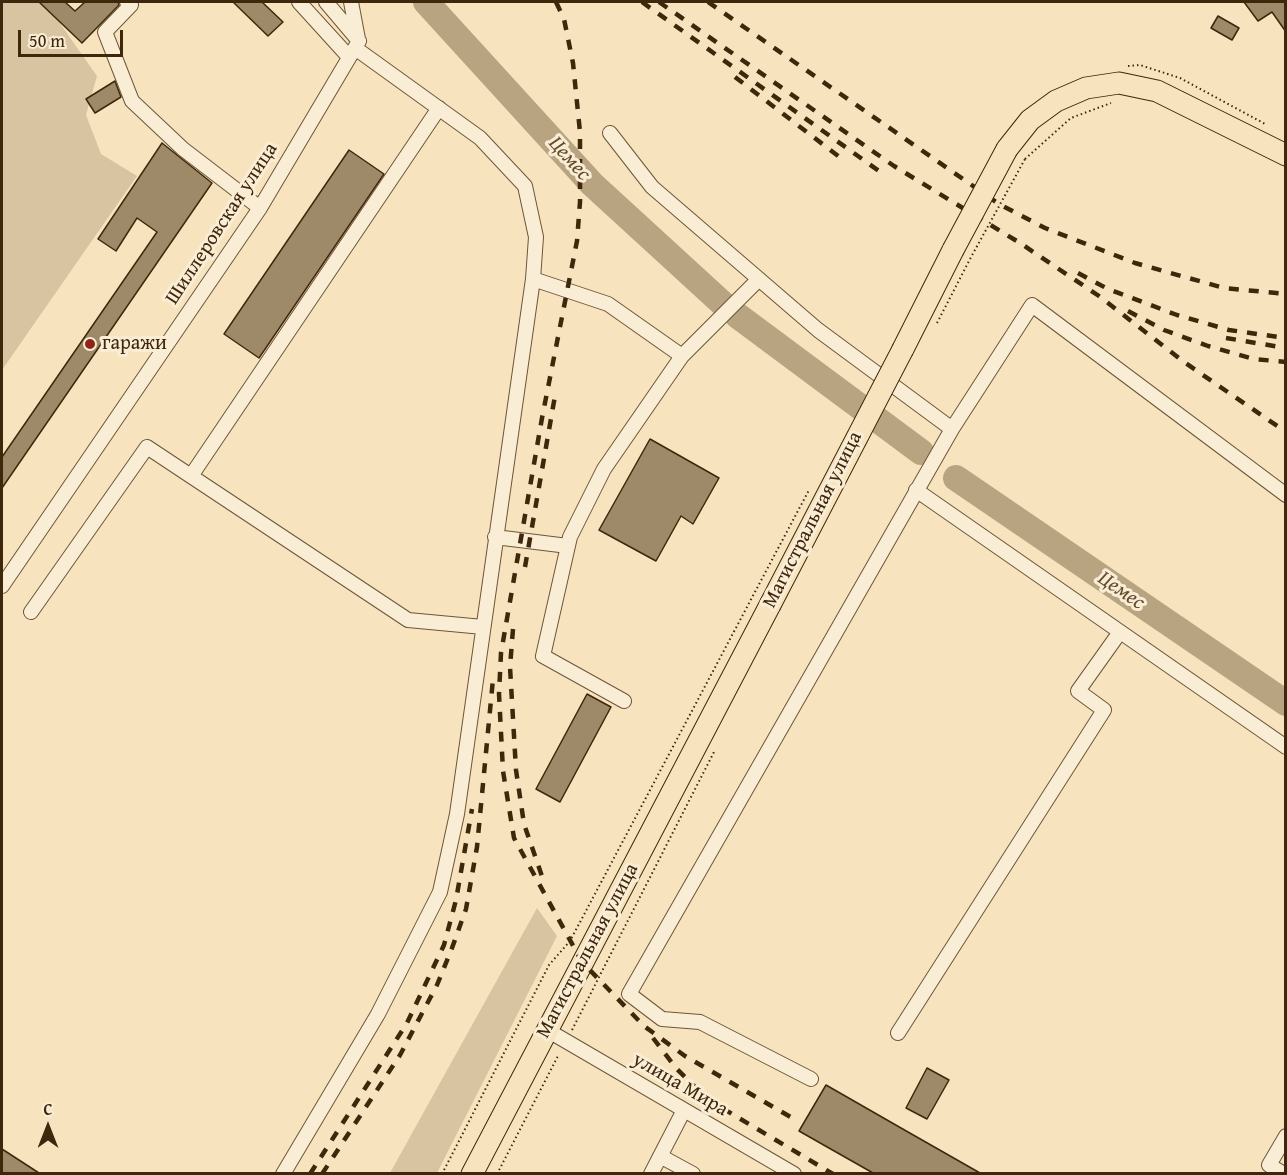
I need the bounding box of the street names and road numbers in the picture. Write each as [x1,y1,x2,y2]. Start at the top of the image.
street label: Шиллеровская улица [161,139,283,309]
street label: Магистральная улица [758,428,868,612]
street label: Магистральная улица [532,859,644,1043]
street label: улица Мира [628,1048,732,1122]

